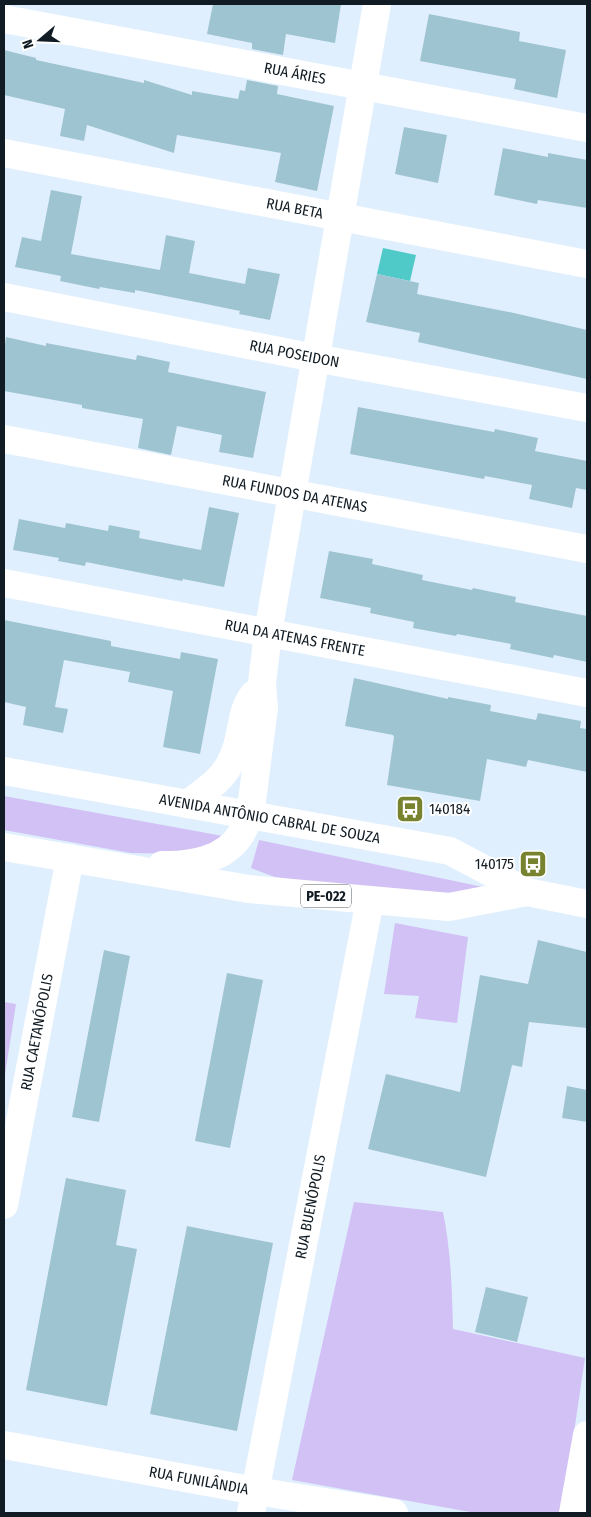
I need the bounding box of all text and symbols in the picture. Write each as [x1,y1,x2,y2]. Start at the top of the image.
north arrow [15,15,65,65]
text: N [19,37,38,51]
street label: RUA ÁRIES [263,59,327,88]
street label: RUA BETA [265,194,325,223]
street label: RUA POSEIDON [248,336,341,371]
street label: RUA FUNDOS DA ATENAS [221,471,369,516]
street label: RUA DA ATENAS FRENTE [223,616,366,660]
street label: AVENIDA ANTÔNIO CABRAL DE SOUZA [158,790,382,847]
bus stop icon: 140184 [395,794,425,824]
place label: 140184 [429,800,470,818]
bus stop icon: 140175 [518,849,548,879]
place label: 140175 [475,855,514,873]
road number: PE-022 [301,884,351,908]
street label: RUA CAETANÓPOLIS [17,972,57,1092]
street label: RUA BUENÓPOLIS [292,1153,329,1261]
street label: RUA FUNILÂNDIA [148,1463,250,1498]

